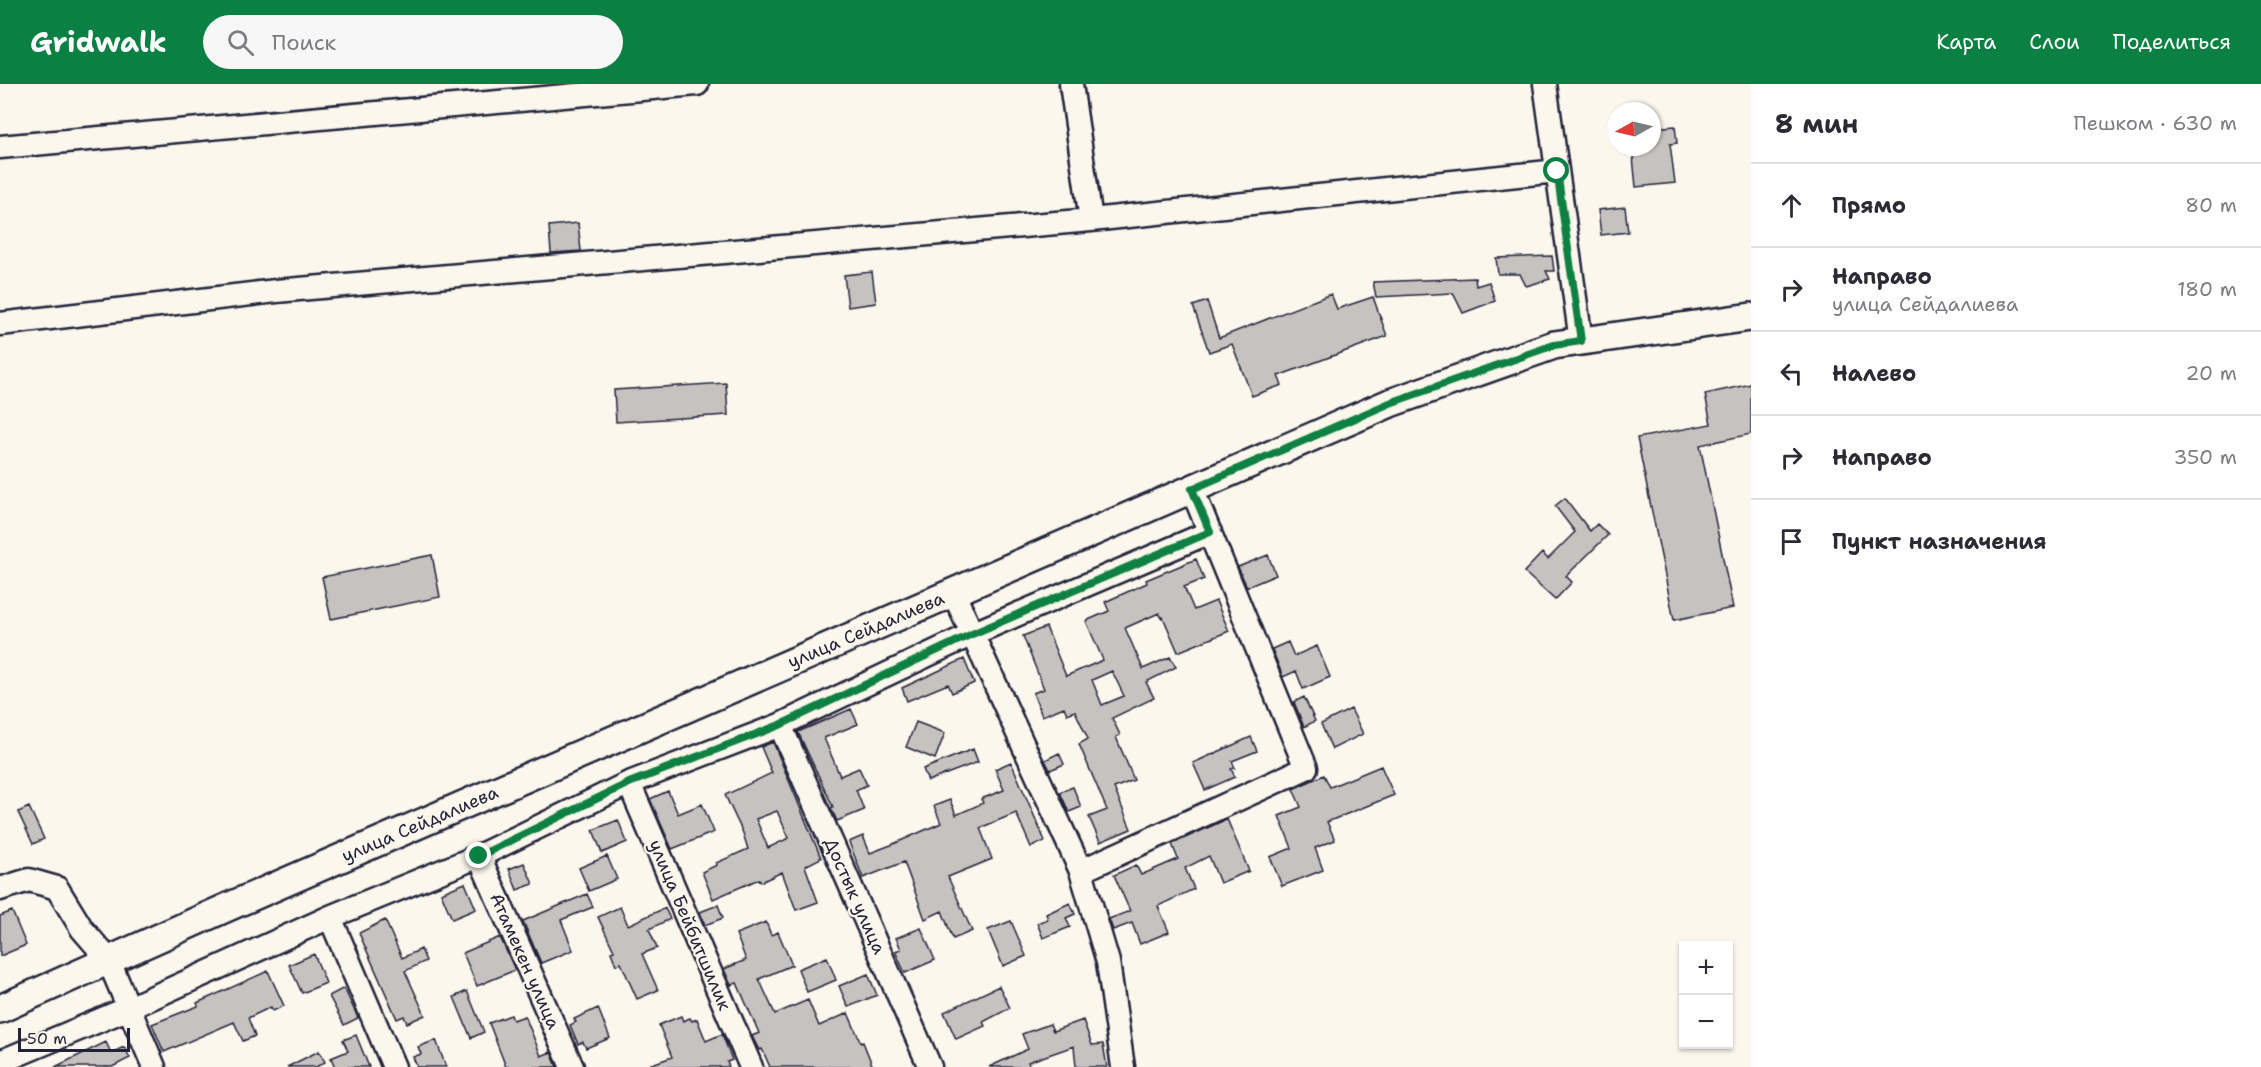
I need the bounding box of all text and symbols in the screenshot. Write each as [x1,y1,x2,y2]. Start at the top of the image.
search box [203,15,623,69]
text: Gridwalk [30,23,167,61]
icon: search [224,26,257,59]
text: Поиск [272,28,336,57]
text: Карта [1936,28,1996,56]
text: Слои [2029,28,2080,56]
text: Поделиться [2113,28,2231,56]
north arrow [1607,102,1661,156]
text: 8 мин [1775,106,1858,141]
text: Пешком · 630 m [2073,110,2237,136]
route start [1543,157,1569,183]
icon: ahead [1775,189,1808,222]
text: Прямо [1832,191,1906,220]
text: 80 m [2185,192,2237,218]
text: Направо [1832,262,1932,291]
icon: right [1775,273,1808,306]
text: 180 m [2177,276,2237,302]
text: улица Сейдалиева [1832,291,2019,317]
icon: left [1775,357,1808,390]
text: Налево [1832,359,1916,388]
text: 20 m [2186,360,2237,386]
icon: right [1775,441,1808,474]
text: Направо [1832,443,1932,472]
text: 350 m [2173,444,2237,470]
icon: arrive [1775,525,1808,558]
text: Пункт назначения [1832,527,2046,556]
street label: улица Сейдалиева [784,586,948,674]
street label: улица Сейдалиева [338,780,502,868]
street label: Достык улица [819,834,891,958]
street label: улица Бейбитшилик [643,836,737,1014]
route end [465,842,491,868]
street label: Атамекен улица [484,889,566,1033]
map controls [1679,941,1733,1049]
button: + [1679,941,1733,995]
button: − [1679,995,1733,1049]
scale bar [18,1025,130,1052]
text: 50 m [27,1028,67,1049]

